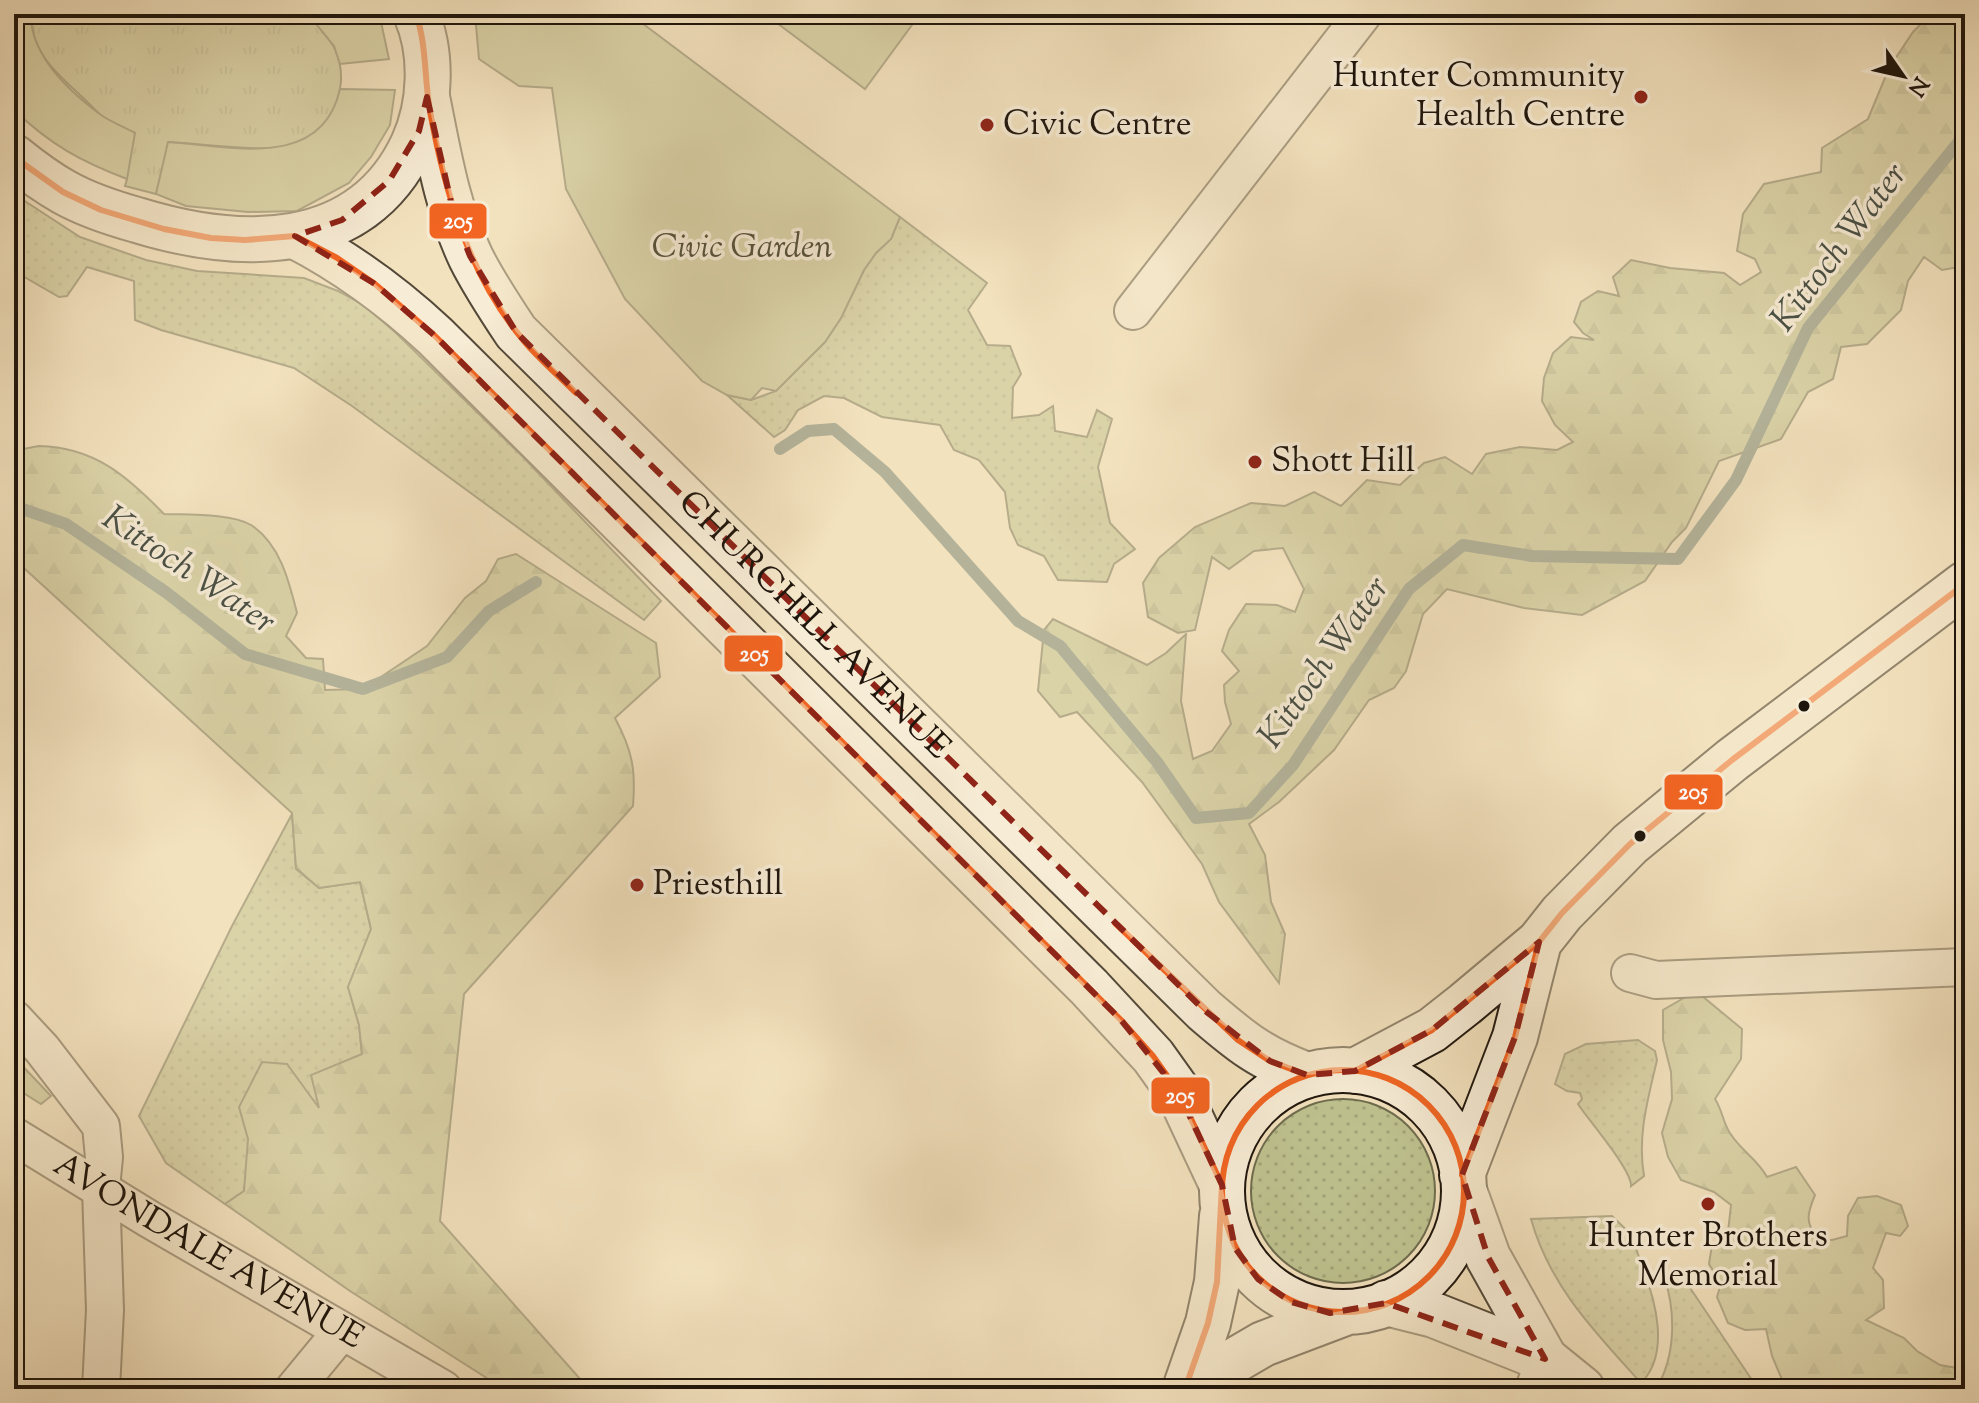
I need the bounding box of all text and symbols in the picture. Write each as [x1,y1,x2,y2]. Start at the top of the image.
north arrow [1863,36,1943,116]
place label: Hunter Community Health Centre [1333,53,1625,141]
text: N [1899,69,1935,102]
marker: Hunter Community Health Centre [1632,88,1650,106]
place label: Civic Centre [1003,101,1192,150]
marker: Civic Centre [978,116,996,134]
water label: Kittoch Water [1759,152,1921,343]
line badge: 205 [428,202,488,240]
text: 205 [443,207,473,239]
park label: Civic Garden [652,224,832,273]
place label: Shott Hill [1271,438,1415,487]
marker: Shott Hill [1246,453,1264,471]
street label: CHURCHILL AVENUE [666,480,961,771]
water label: Kittoch Water [91,494,286,649]
water label: Kittoch Water [1246,566,1404,760]
line badge: 205 [723,634,784,673]
text: 205 [739,640,769,672]
unlabelled marker [1796,698,1812,714]
line badge: 205 [1663,773,1724,811]
text: 205 [1678,778,1708,810]
unlabelled marker [1632,828,1648,844]
place label: Priesthill [653,861,783,910]
marker: Priesthill [628,876,646,894]
line badge: 205 [1150,1076,1211,1115]
text: 205 [1165,1082,1195,1114]
street label: AVONDALE AVENUE [44,1141,372,1362]
marker: Hunter Brothers Memorial [1699,1195,1717,1213]
place label: Hunter Brothers Memorial [1588,1213,1828,1301]

